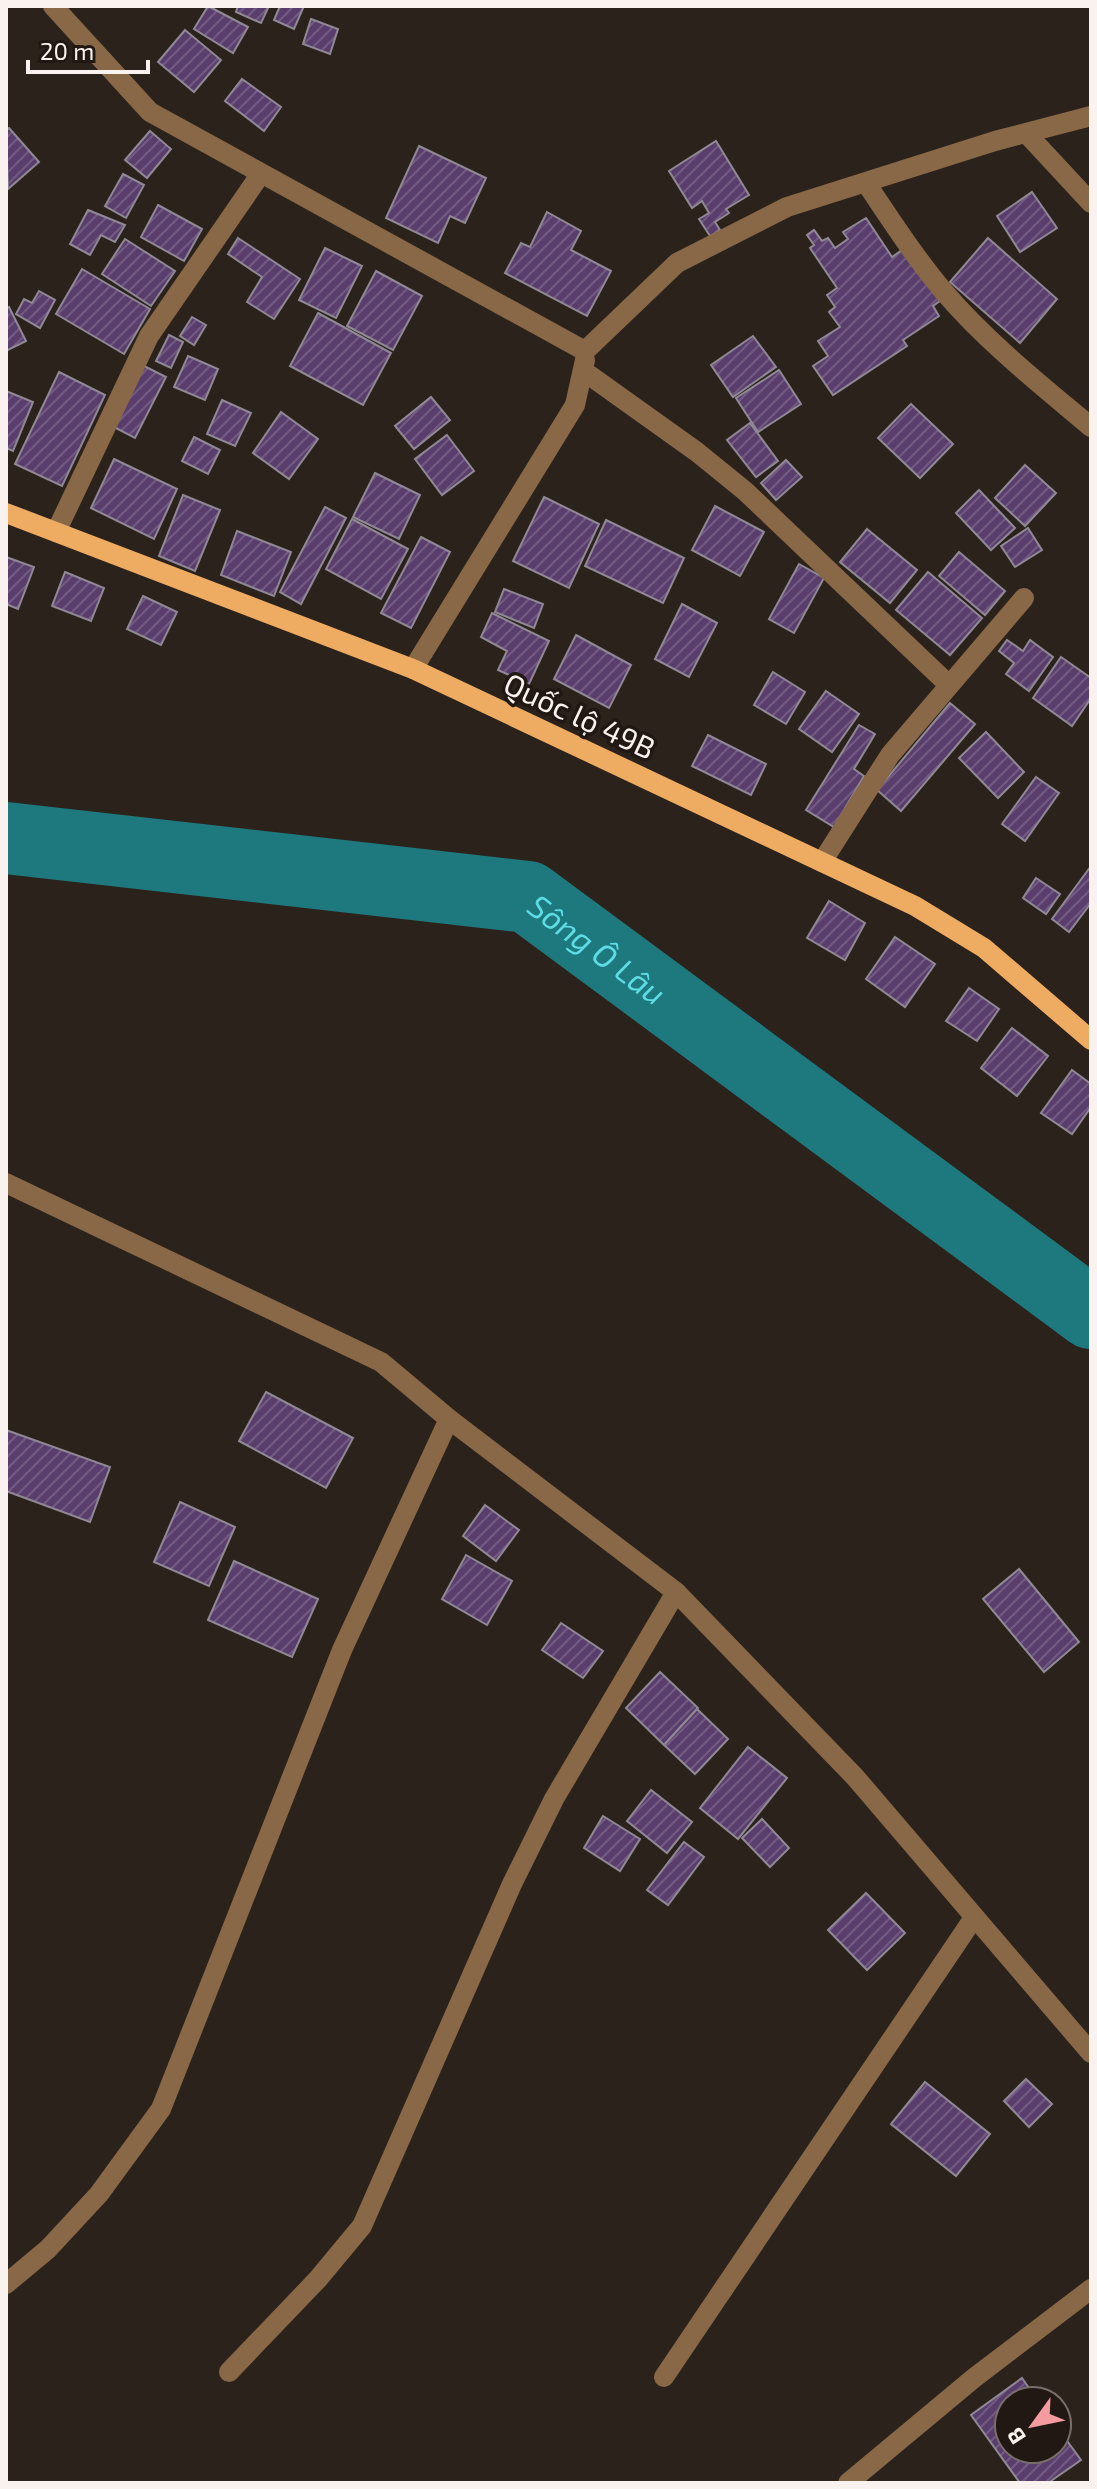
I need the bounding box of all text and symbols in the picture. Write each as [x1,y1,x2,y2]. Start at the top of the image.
scale bar [28,24,148,74]
text: 20 m [40,36,94,65]
street label: Quốc lộ 49B [499,664,661,766]
water label: Sông Ô Lâu [522,885,674,1012]
north arrow [993,2385,1073,2465]
text: B [1001,2423,1030,2449]

